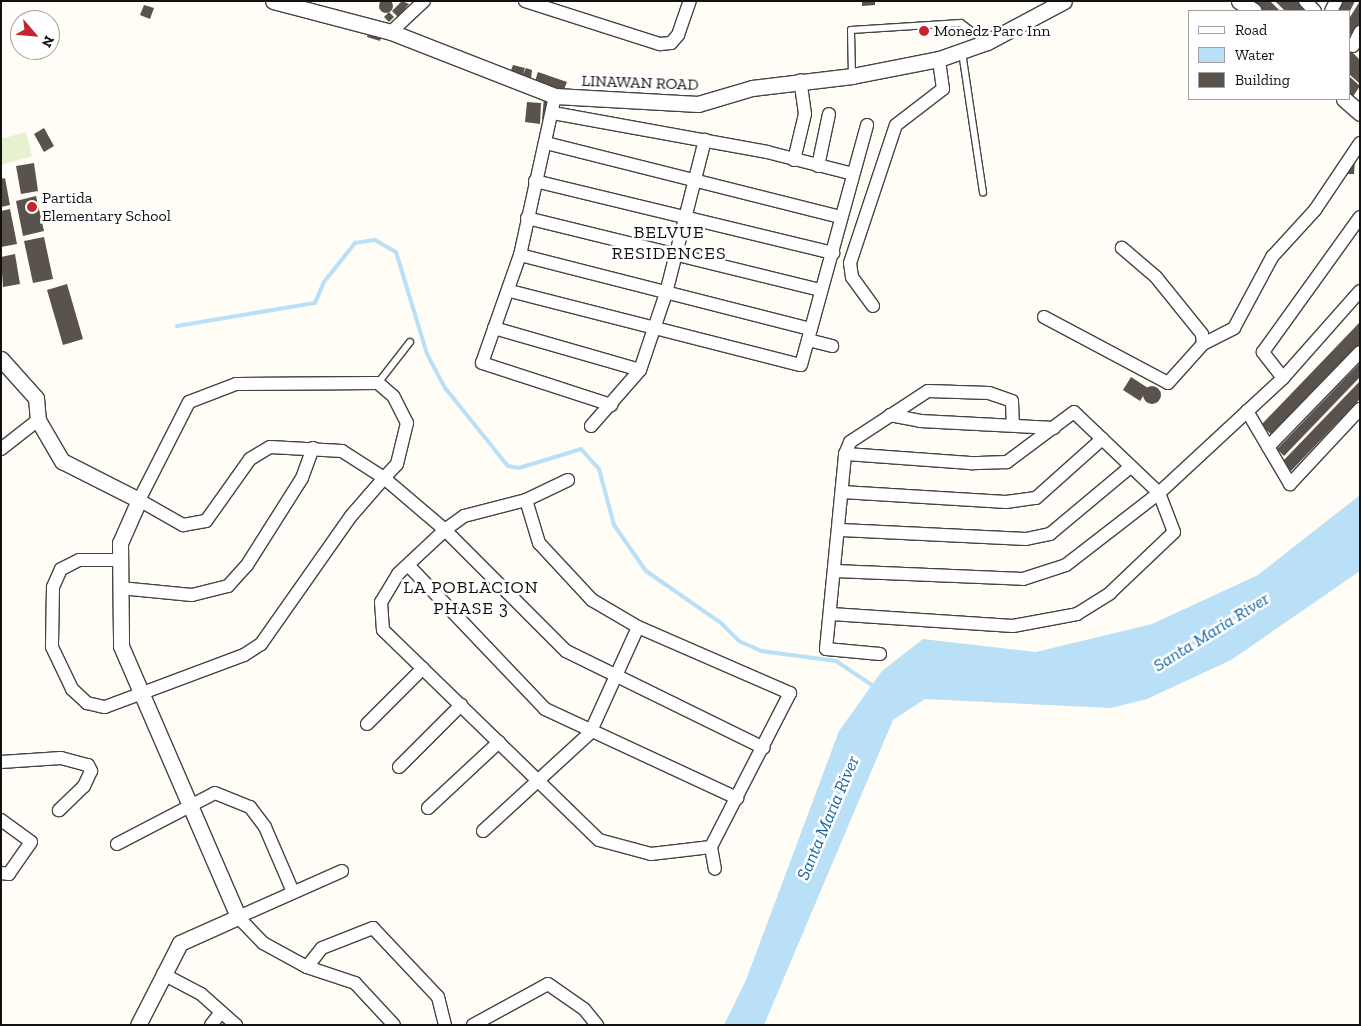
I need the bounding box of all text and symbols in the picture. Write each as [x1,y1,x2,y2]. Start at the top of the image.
north arrow [10,10,60,60]
legend [1188,10,1351,100]
place label: Monedz Parc Inn [934,21,1051,41]
text: Road [1235,21,1267,39]
marker: Monedz Parc Inn [918,25,930,37]
text: N [38,33,58,50]
text: Water [1235,46,1275,64]
street label: LINAWAN ROAD [581,71,699,95]
text: Building [1235,71,1290,89]
place label: Partida Elementary School [42,188,171,226]
marker: Partida Elementary School [26,201,38,213]
district label: BELVUE RESIDENCES [610,222,728,264]
district label: LA POBLACION PHASE 3 [401,577,541,620]
water label: Santa Maria River [1149,588,1273,676]
water label: Santa Maria River [792,753,864,883]

